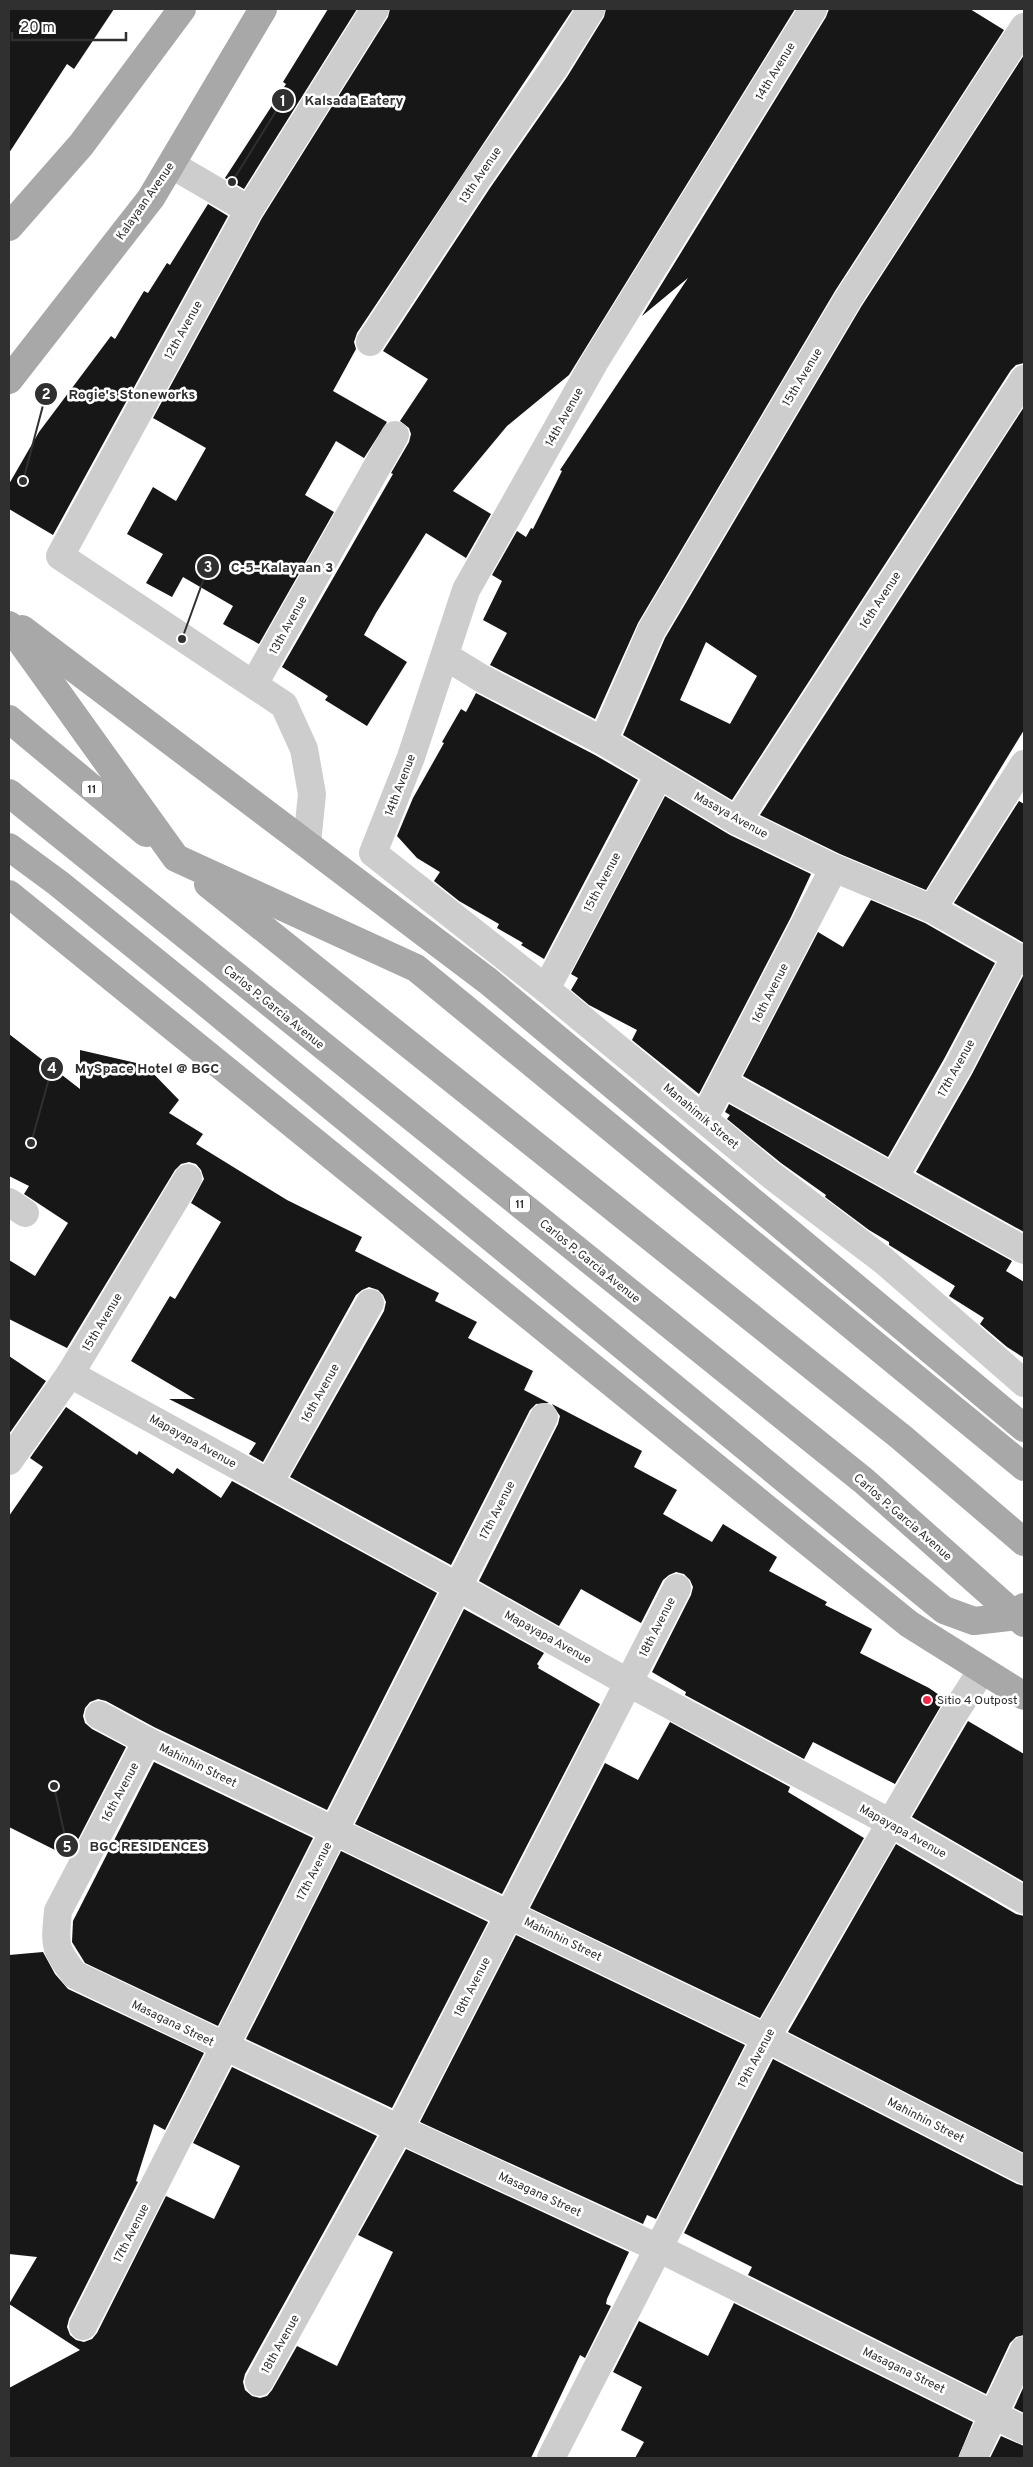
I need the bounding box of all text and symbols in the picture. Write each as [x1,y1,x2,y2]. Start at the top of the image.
scale bar [12,10,126,42]
text: 20 m [20,19,55,38]
street label: 14th Avenue [752,39,800,104]
callout: Kalsada Eatery [270,86,414,115]
text: 1 [280,93,286,112]
text: Kalsada Eatery [305,93,403,110]
street label: 13th Avenue [456,144,506,207]
street label: Kalayaan Avenue [113,159,179,244]
street label: 12th Avenue [161,298,207,363]
street label: 15th Avenue [779,345,827,410]
callout: Rogie's Stoneworks [33,379,205,408]
street label: 14th Avenue [542,385,588,450]
text: 2 [41,386,51,405]
text: Rogie's Stoneworks [69,387,196,404]
callout: C-5–Kalayaan 3 [196,552,343,581]
text: 3 [204,559,213,578]
text: C-5–Kalayaan 3 [231,560,333,577]
street label: 16th Avenue [856,569,905,632]
street label: 13th Avenue [266,593,312,658]
street label: 14th Avenue [382,752,420,819]
road number: 11 [82,781,102,798]
street label: Masaya Avenue [691,789,770,843]
street label: 15th Avenue [580,850,625,915]
street label: 16th Avenue [749,961,793,1026]
street label: Carlos P. Garcia Avenue [220,962,327,1053]
street label: 17th Avenue [934,1037,979,1100]
callout: MySpace Hotel @ BGC [40,1054,229,1083]
text: 4 [47,1060,57,1079]
text: MySpace Hotel @ BGC [75,1061,219,1078]
street label: Manahimik Street [659,1080,742,1153]
road number: 11 [510,1196,530,1212]
street label: Carlos P. Garcia Avenue [536,1216,643,1307]
street label: 15th Avenue [79,1290,127,1355]
street label: 16th Avenue [298,1361,344,1426]
street label: Mapayapa Avenue [146,1411,239,1472]
street label: Carlos P. Garcia Avenue [850,1471,955,1565]
street label: 17th Avenue [476,1478,520,1543]
street label: 18th Avenue [636,1595,680,1660]
street label: Mapayapa Avenue [501,1607,594,1668]
place label: Sitio 4 Outpost [937,1693,1018,1709]
marker: Sitio 4 Outpost [921,1694,933,1706]
street label: Mahinhin Street [156,1740,239,1792]
street label: 16th Avenue [99,1760,143,1825]
street label: Mapayapa Avenue [856,1801,949,1862]
callout: BGC RESIDENCES [54,1832,216,1861]
text: 5 [62,1839,72,1858]
text: BGC RESIDENCES [89,1839,207,1856]
street label: 17th Avenue [293,1839,337,1904]
street label: Mahinhin Street [521,1914,604,1966]
street label: 18th Avenue [451,1955,495,2020]
street label: Masagana Street [129,1997,216,2051]
street label: 19th Avenue [735,2026,779,2091]
street label: Mahinhin Street [884,2095,967,2147]
street label: Masagana Street [495,2169,584,2221]
street label: 17th Avenue [110,2201,154,2266]
street label: 18th Avenue [258,2312,304,2377]
street label: Masagana Street [860,2344,947,2398]

